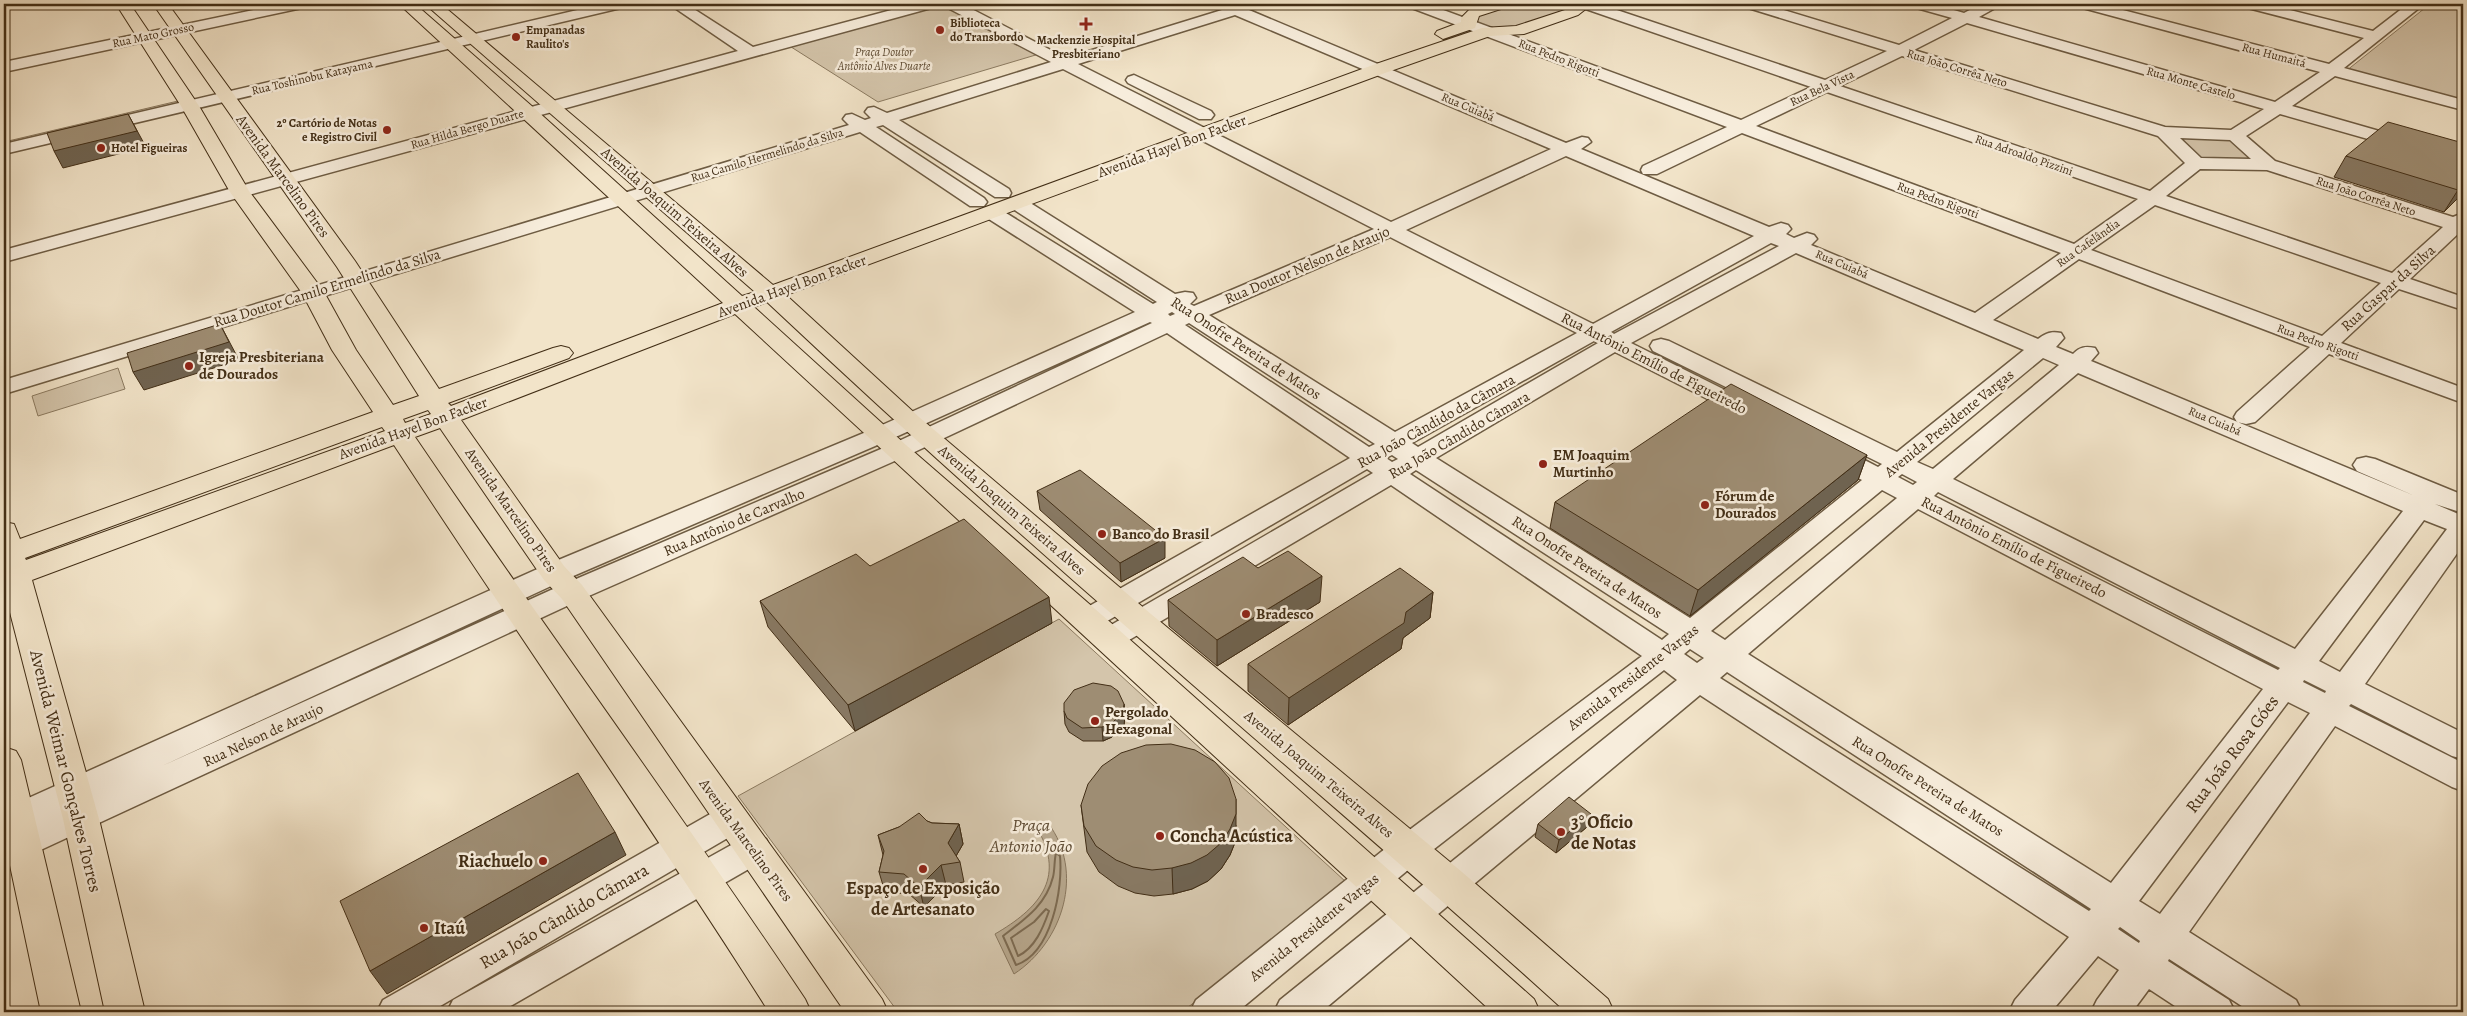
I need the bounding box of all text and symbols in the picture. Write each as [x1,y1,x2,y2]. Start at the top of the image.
place label: Biblioteca do Transbordo [950,15,1023,45]
marker: Mackenzie Hospital Presbiteriano [1079,17,1093,31]
street label: Rua Mato Grosso [111,19,195,51]
place label: Empanadas Raulito's [526,22,585,52]
marker: Biblioteca do Transbordo [934,24,946,36]
marker: Empanadas Raulito's [510,31,522,43]
place label: Mackenzie Hospital Presbiteriano [1037,32,1136,62]
street label: Rua Pedro Rigotti [1516,35,1602,81]
street label: Rua Humaitá [2240,39,2308,71]
park label: Praça Doutor Antônio Alves Duarte [837,44,931,74]
street label: Rua João Corrêa Neto [1905,45,2009,91]
street label: Rua Toshinobu Katayama [250,55,375,99]
street label: Rua Monte Castelo [2145,63,2237,103]
street label: Rua Bela Vista [1787,66,1857,110]
street label: Rua Cuiabá [1439,89,1497,125]
street label: Rua Hilda Bergo Duarte [409,105,525,153]
street label: Avenida Marcelino Pires [231,110,334,241]
street label: Avenida Hayel Bon Facker [1094,110,1249,183]
place label: 2º Cartório de Notas e Registro Civil [277,115,378,145]
marker: 2º Cartório de Notas e Registro Civil [381,124,393,136]
street label: Rua Camilo Hermelindo da Silva [689,124,846,186]
street label: Rua Adroaldo Pizzini [1973,131,2075,179]
place label: Hotel Figueiras [111,140,188,156]
marker: Hotel Figueiras [95,142,107,154]
street label: Avenida Joaquim Teixeira Alves [596,142,753,282]
street label: Rua João Corrêa Neto [2314,172,2418,220]
street label: Rua Pedro Rigotti [1895,178,1981,222]
street label: Rua Cafelândia [2053,215,2123,271]
street label: Rua Doutor Nelson de Araujo [1221,221,1393,309]
street label: Rua Gaspar da Silva [2337,240,2439,336]
street label: Rua Doutor Camilo Ermelindo da Silva [211,244,443,332]
street label: Rua Cuiabá [1813,246,1871,282]
street label: Avenida Hayel Bon Facker [714,250,869,323]
street label: Rua Onofre Pereira de Matos [1167,292,1325,404]
street label: Rua Antônio Emílio de Figueiredo [1558,307,1750,419]
street label: Rua Pedro Rigotti [2275,320,2361,364]
place label: Igreja Presbiteriana de Dourados [199,347,325,384]
marker: Igreja Presbiteriana de Dourados [183,360,195,372]
street label: Avenida Presidente Vargas [1879,364,2018,482]
street label: Rua João Cândido da Câmara [1353,369,1519,473]
street label: Rua João Cândido Câmara [1385,386,1533,484]
street label: Avenida Hayel Bon Facker [335,392,490,465]
street label: Rua Cuiabá [2186,403,2244,439]
street label: Avenida Joaquim Teixeira Alves [933,440,1090,580]
street label: Avenida Marcelino Pires [460,443,561,576]
place label: EM Joaquim Murtinho [1553,445,1630,482]
marker: EM Joaquim Murtinho [1537,458,1549,470]
street label: Rua Antônio de Carvalho [660,483,808,561]
place label: Fórum de Dourados [1715,486,1776,523]
street label: Rua Antônio Emílio de Figueiredo [1918,491,2110,603]
marker: Fórum de Dourados [1699,499,1711,511]
street label: Rua Onofre Pereira de Matos [1508,511,1666,623]
place label: Banco do Brasil [1112,524,1209,544]
marker: Banco do Brasil [1096,528,1108,540]
place label: Bradesco [1256,604,1314,624]
marker: Bradesco [1240,608,1252,620]
street label: Avenida Presidente Vargas [1562,619,1703,735]
street label: Avenida Weimar Gonçalves Torres [24,646,108,895]
street label: Rua João Rosa Góes [2180,690,2284,818]
street label: Rua Nelson de Araujo [200,698,326,772]
place label: Pergolado Hexagonal [1105,702,1172,739]
street label: Avenida Joaquim Teixeira Alves [1239,705,1398,842]
marker: Pergolado Hexagonal [1089,715,1101,727]
street label: Rua Onofre Pereira de Matos [1848,731,2008,841]
street label: Avenida Marcelino Pires [694,774,797,905]
place label: 3° Ofício de Notas [1571,810,1636,855]
park label: Praça Antonio João [989,813,1072,858]
place label: Concha Acústica [1170,824,1293,848]
marker: 3° Ofício de Notas [1555,826,1567,838]
marker: Concha Acústica [1154,830,1166,842]
place label: Riachuelo [458,849,533,873]
marker: Riachuelo [537,855,549,867]
street label: Rua João Cândido Câmara [475,857,654,974]
marker: Espaço de Exposição de Artesanato [917,863,929,875]
street label: Avenida Presidente Vargas [1244,868,1383,986]
place label: Espaço de Exposição de Artesanato [846,876,1000,921]
place label: Itaú [434,916,465,940]
marker: Itaú [418,922,430,934]

